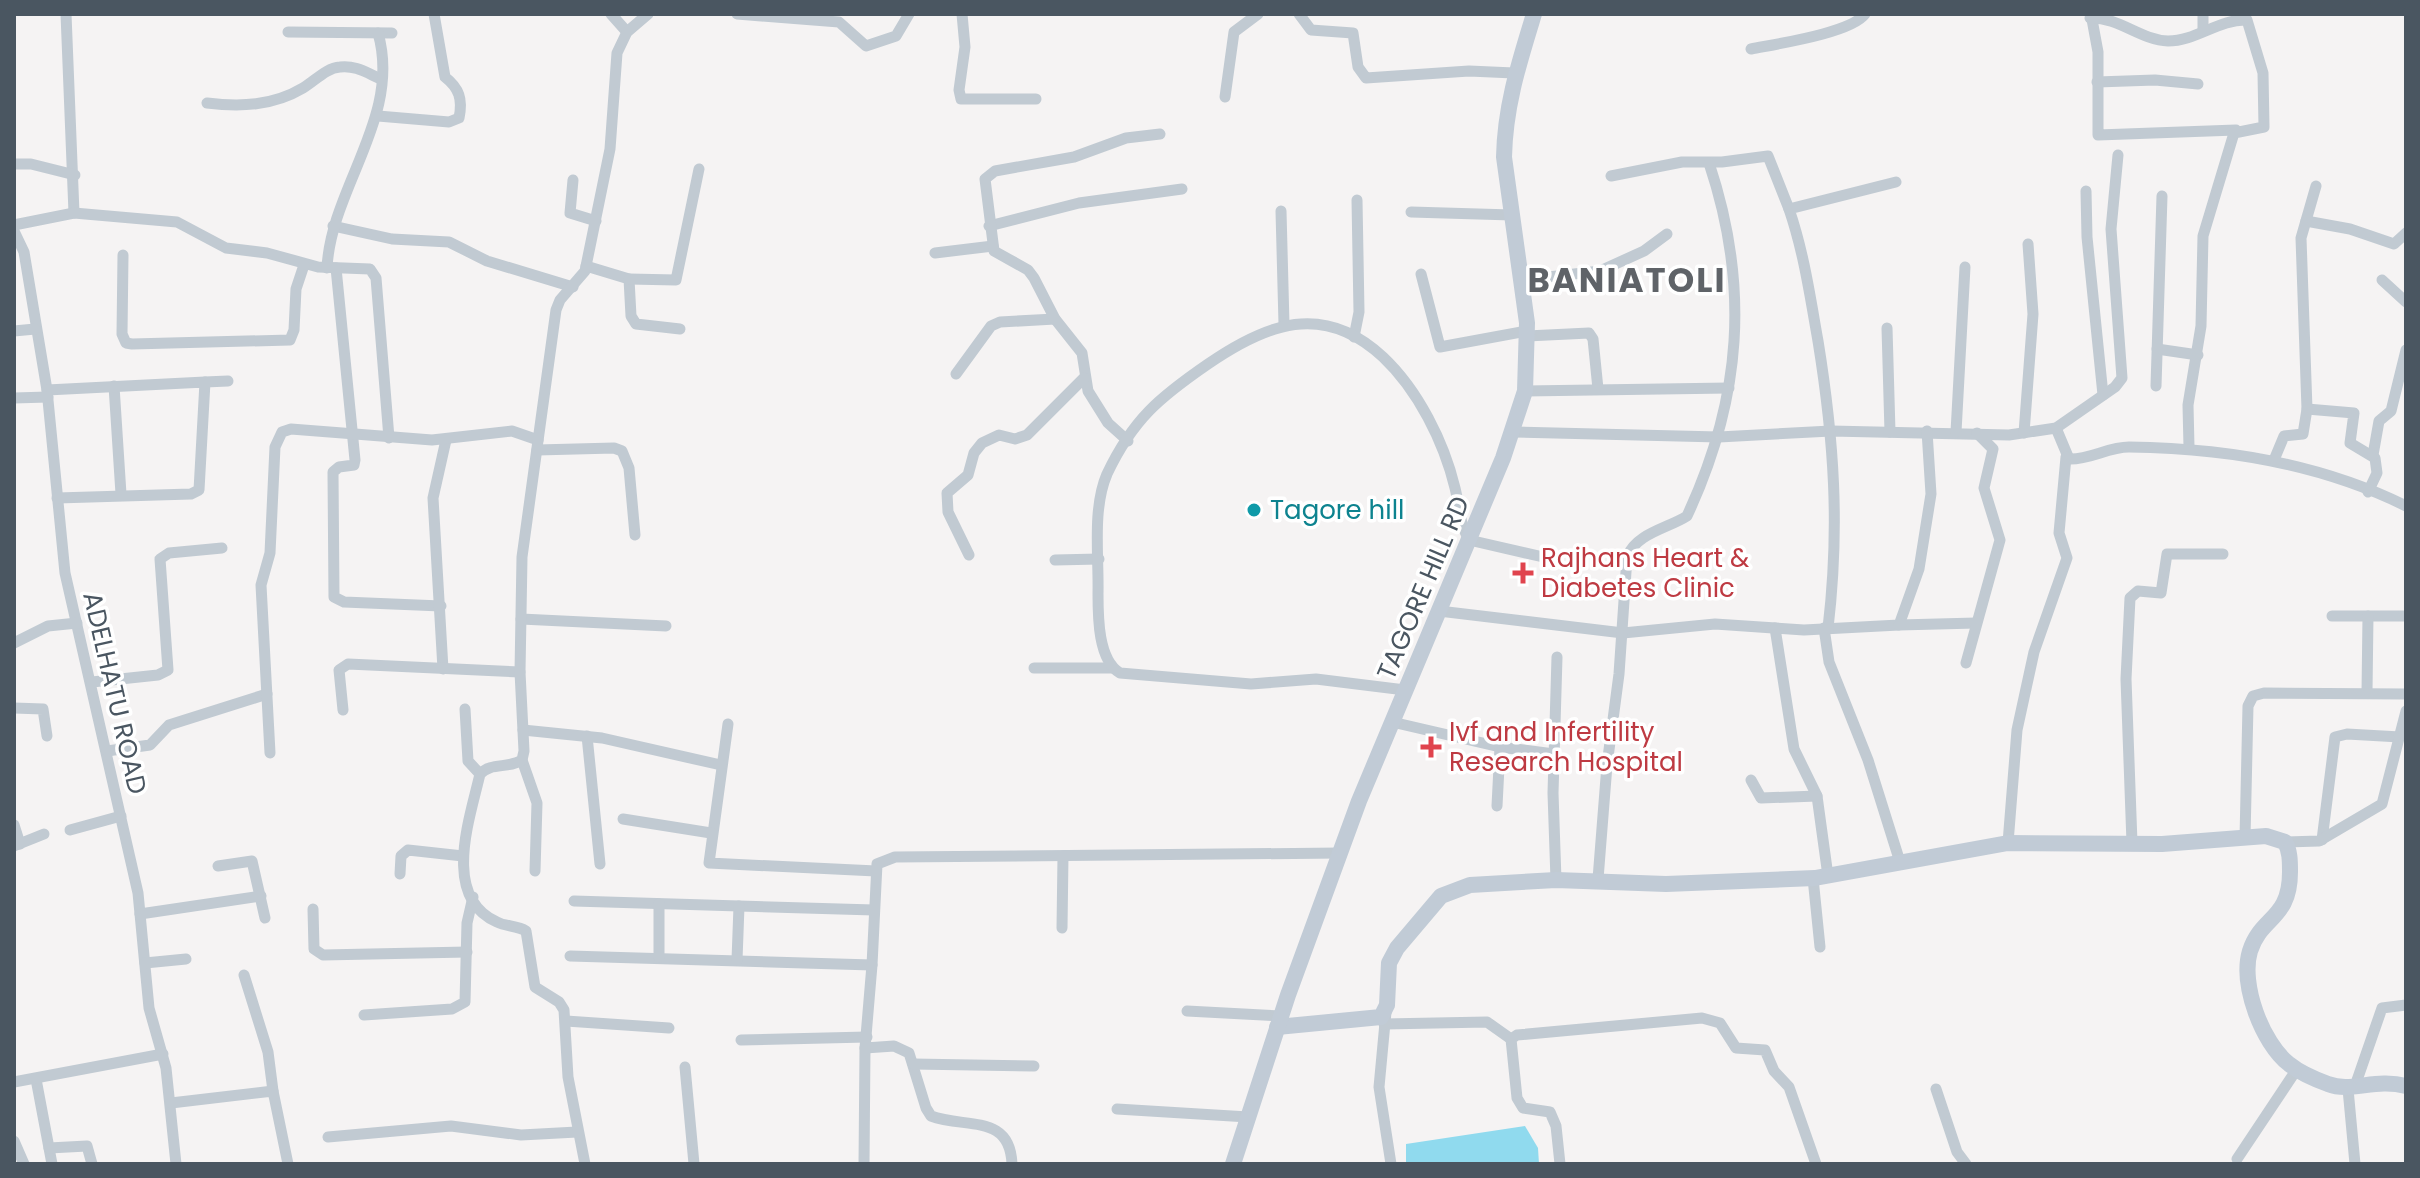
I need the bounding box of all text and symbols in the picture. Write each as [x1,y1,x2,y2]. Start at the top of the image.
district label: BANIATOLI [1527,256,1727,304]
street label: TAGORE HILL RD [1368,491,1478,685]
place label: Tagore hill [1270,492,1404,528]
marker: Tagore hill [1245,501,1263,519]
place label: Rajhans Heart & Diabetes Clinic [1541,540,1749,606]
marker: Rajhans Heart & Diabetes Clinic [1512,562,1534,584]
street label: ADELHATU ROAD [74,588,156,798]
place label: Ivf and Infertility Research Hospital [1449,714,1683,780]
marker: Ivf and Infertility Research Hospital [1420,736,1442,758]

